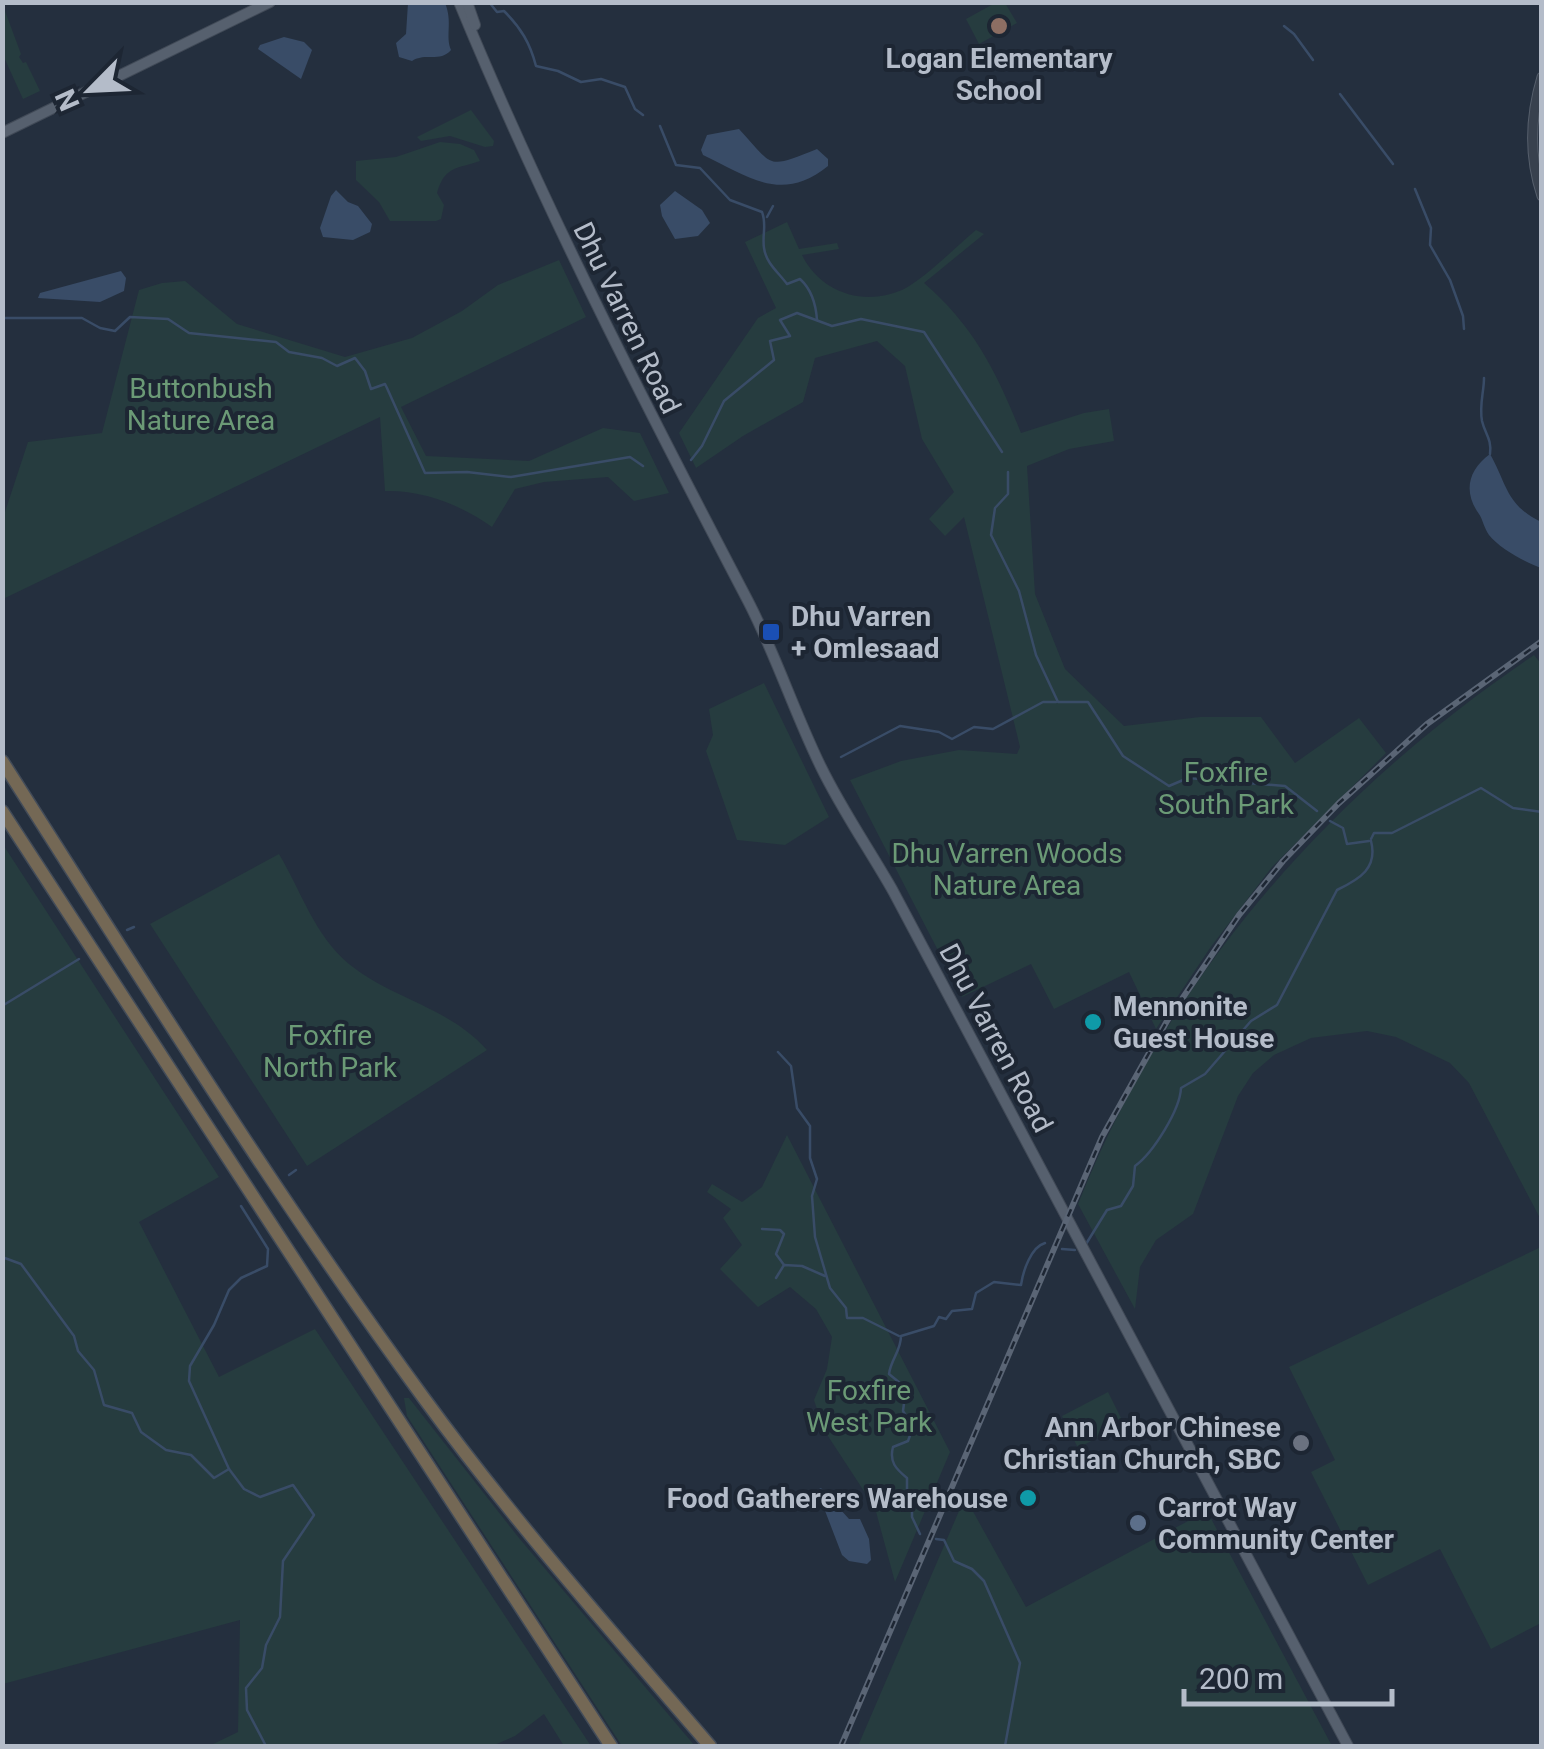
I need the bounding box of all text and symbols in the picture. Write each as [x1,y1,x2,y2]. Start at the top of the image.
marker: Logan Elementary School [988,15,1010,37]
north arrow [40,40,140,140]
place label: Logan Elementary School [886,42,1113,107]
text: N [49,84,87,116]
street label: Dhu Varren Road [566,217,688,419]
park label: Buttonbush Nature Area [127,372,275,437]
place label: Dhu Varren + Omlesaad [791,600,939,665]
marker: Dhu Varren + Omlesaad [760,621,782,643]
park label: Foxfire South Park [1158,756,1295,821]
park label: Dhu Varren Woods Nature Area [891,837,1123,902]
street label: Dhu Varren Road [932,938,1060,1138]
place label: Mennonite Guest House [1113,990,1274,1055]
marker: Mennonite Guest House [1082,1011,1104,1033]
park label: Foxfire North Park [263,1019,398,1084]
park label: Foxfire West Park [806,1374,933,1439]
place label: Ann Arbor Chinese Christian Church, SBC [1003,1411,1281,1476]
marker: Ann Arbor Chinese Christian Church, SBC [1290,1432,1312,1454]
place label: Food Gatherers Warehouse [667,1482,1008,1515]
marker: Food Gatherers Warehouse [1017,1487,1039,1509]
place label: Carrot Way Community Center [1158,1491,1394,1556]
marker: Carrot Way Community Center [1127,1512,1149,1534]
scale bar [1184,1644,1392,1706]
text: 200 m [1199,1661,1283,1696]

